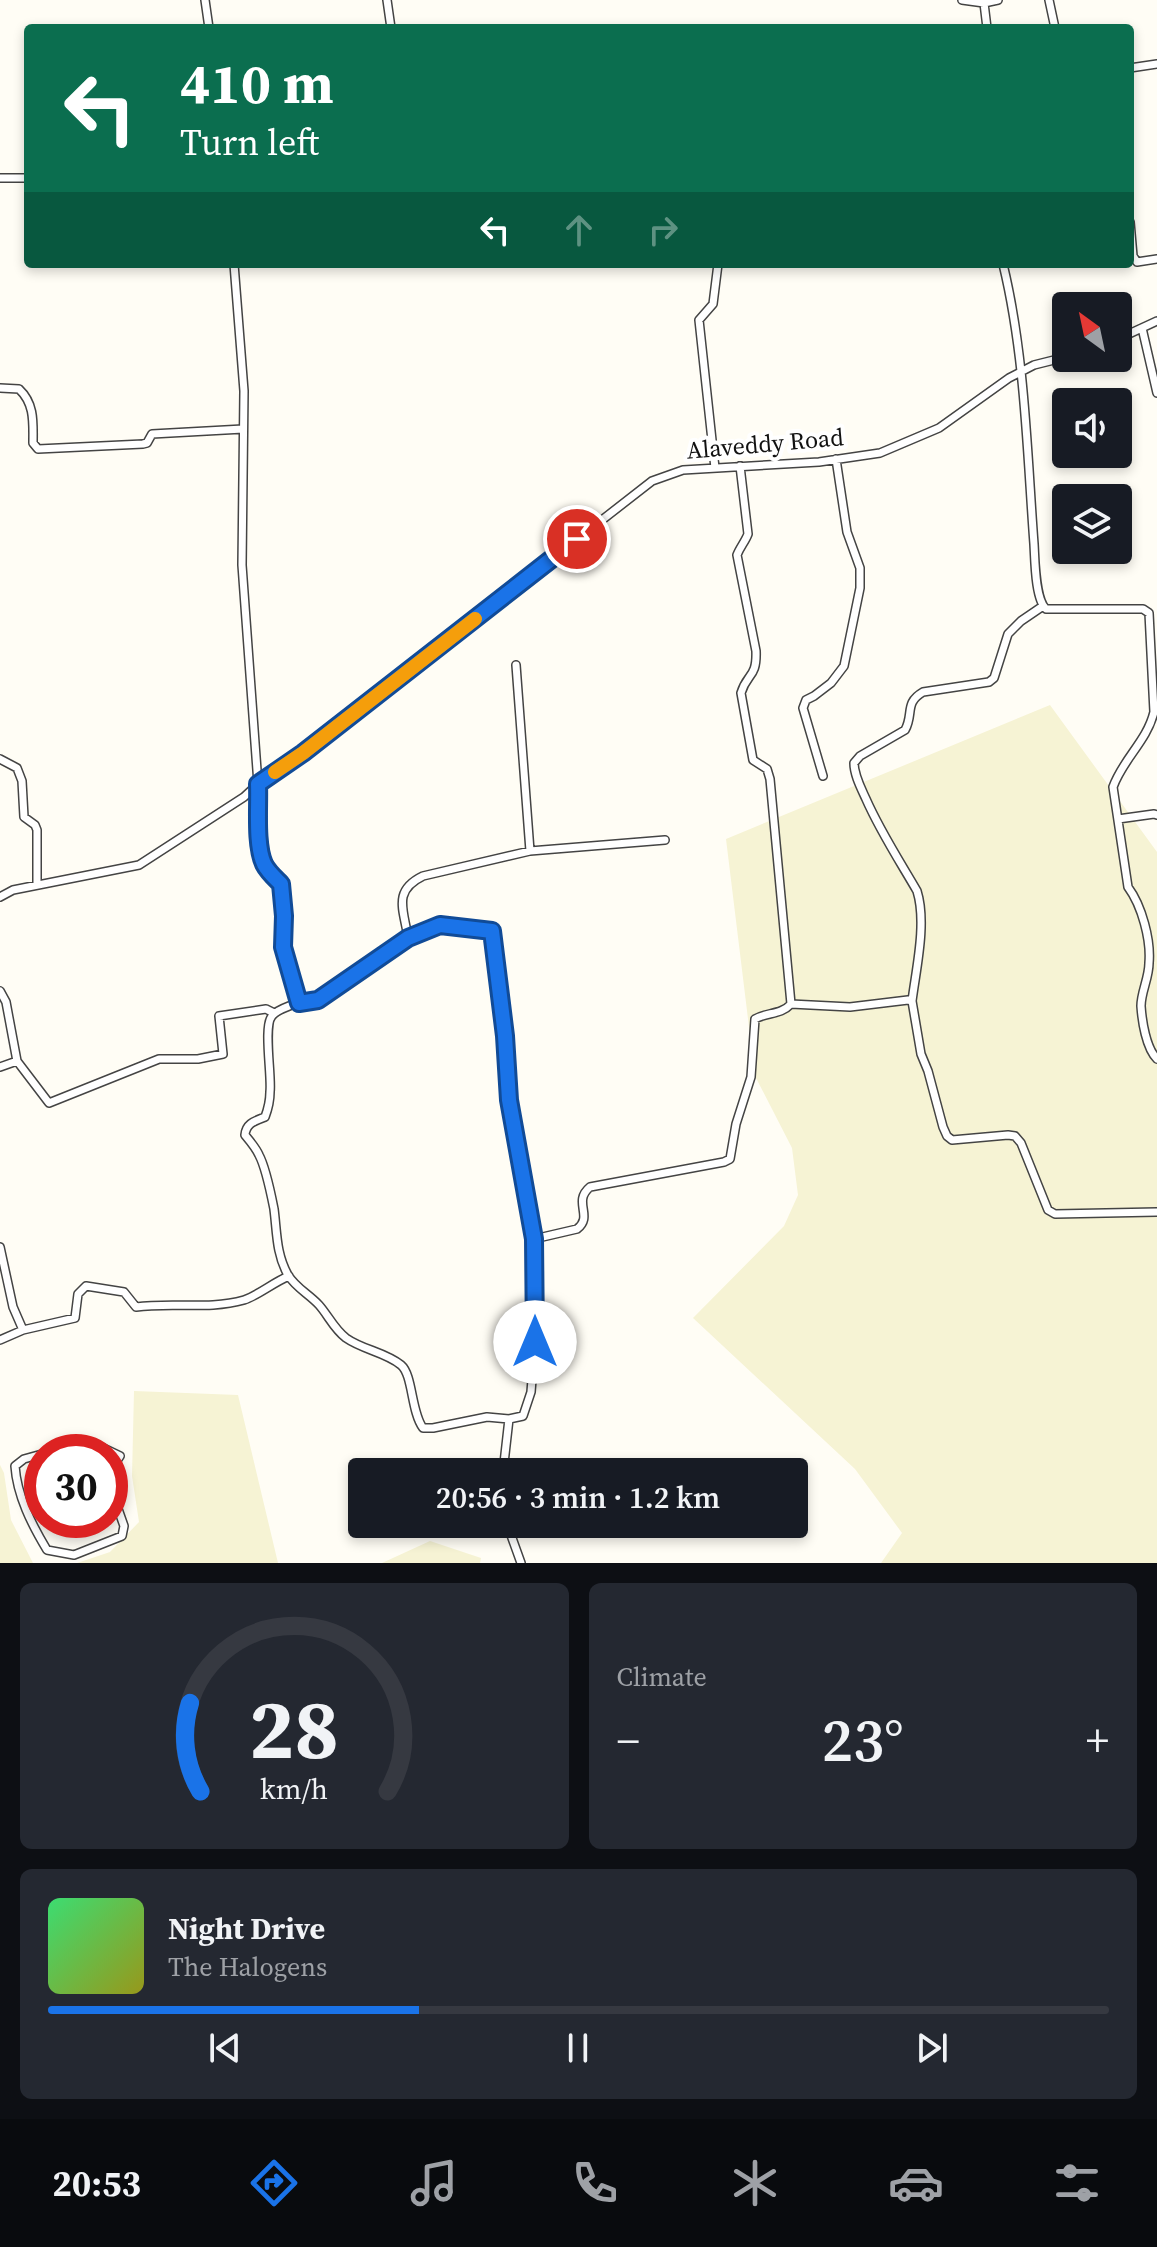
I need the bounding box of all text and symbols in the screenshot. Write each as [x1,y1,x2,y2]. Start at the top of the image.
text: 410 m [180,45,334,122]
icon: left [48,56,152,160]
text: Turn left [180,118,319,167]
icon: left [473,208,517,252]
icon: ahead [557,208,601,252]
icon: right [641,208,685,252]
north arrow [1052,292,1132,372]
map controls [1052,292,1132,564]
button: sound [1052,388,1132,468]
street label: Alaveddy Road [685,420,845,467]
button: layers [1052,484,1132,564]
pin [543,505,611,573]
icon: arrive [555,517,599,561]
position arrow [493,1300,577,1384]
speed limit sign: 30 [24,1434,128,1538]
text: 20:56 · 3 min · 1.2 km [436,1477,720,1518]
text: Climate [617,1659,707,1695]
text: 28 [249,1672,339,1786]
text: 23° [822,1699,904,1781]
text: − [617,1710,640,1771]
text: + [1086,1710,1109,1771]
text: km/h [260,1769,328,1809]
text: Night Drive [168,1908,325,1949]
text: The Halogens [168,1949,327,1985]
icon: previous [203,2026,247,2070]
icon: pause [556,2026,600,2070]
icon: next [910,2026,954,2070]
icon: directions [246,2155,302,2211]
icon: music [406,2155,462,2211]
icon: phone [567,2155,623,2211]
icon: climate [727,2155,783,2211]
icon: car [888,2155,944,2211]
icon: filters [1049,2155,1105,2211]
text: 20:53 [52,2159,141,2208]

